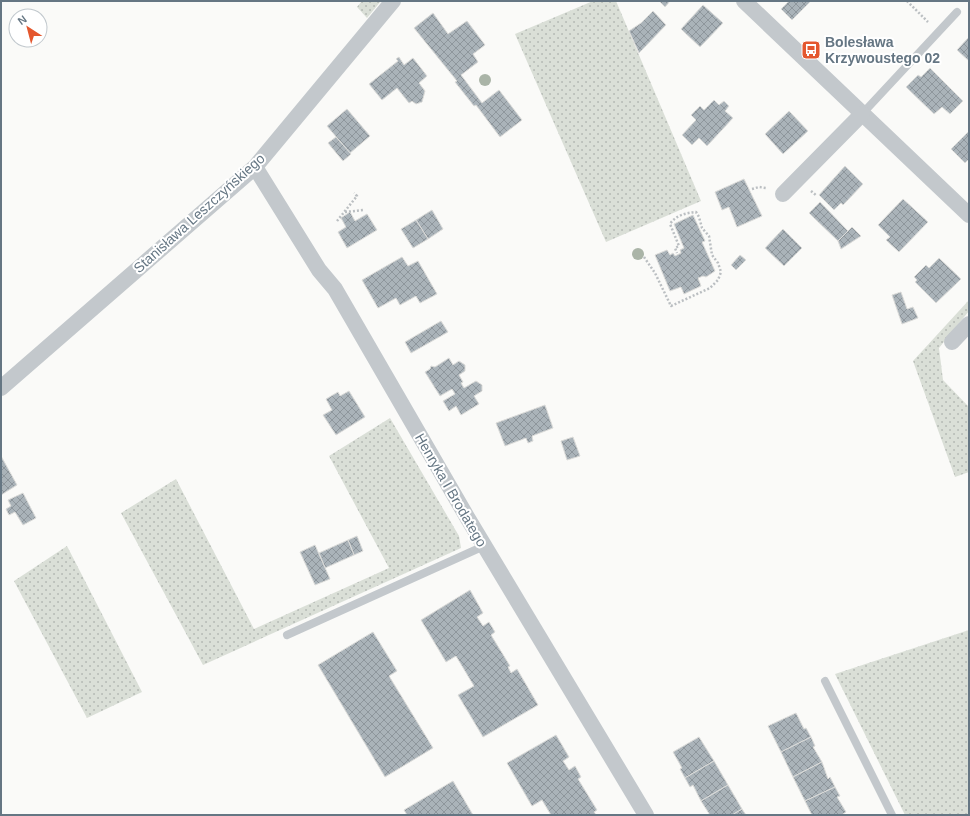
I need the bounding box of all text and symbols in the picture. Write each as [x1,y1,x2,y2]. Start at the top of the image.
north arrow [8,8,48,48]
text: N [15,13,29,27]
place label: Bolesława Krzywoustego 02 [825,34,940,66]
bus stop icon: Bolesława Krzywoustego 02 [800,39,822,61]
street label: Stanisława Leszczyńskiego [130,150,268,276]
street label: Henryka I Brodatego [412,430,490,550]

